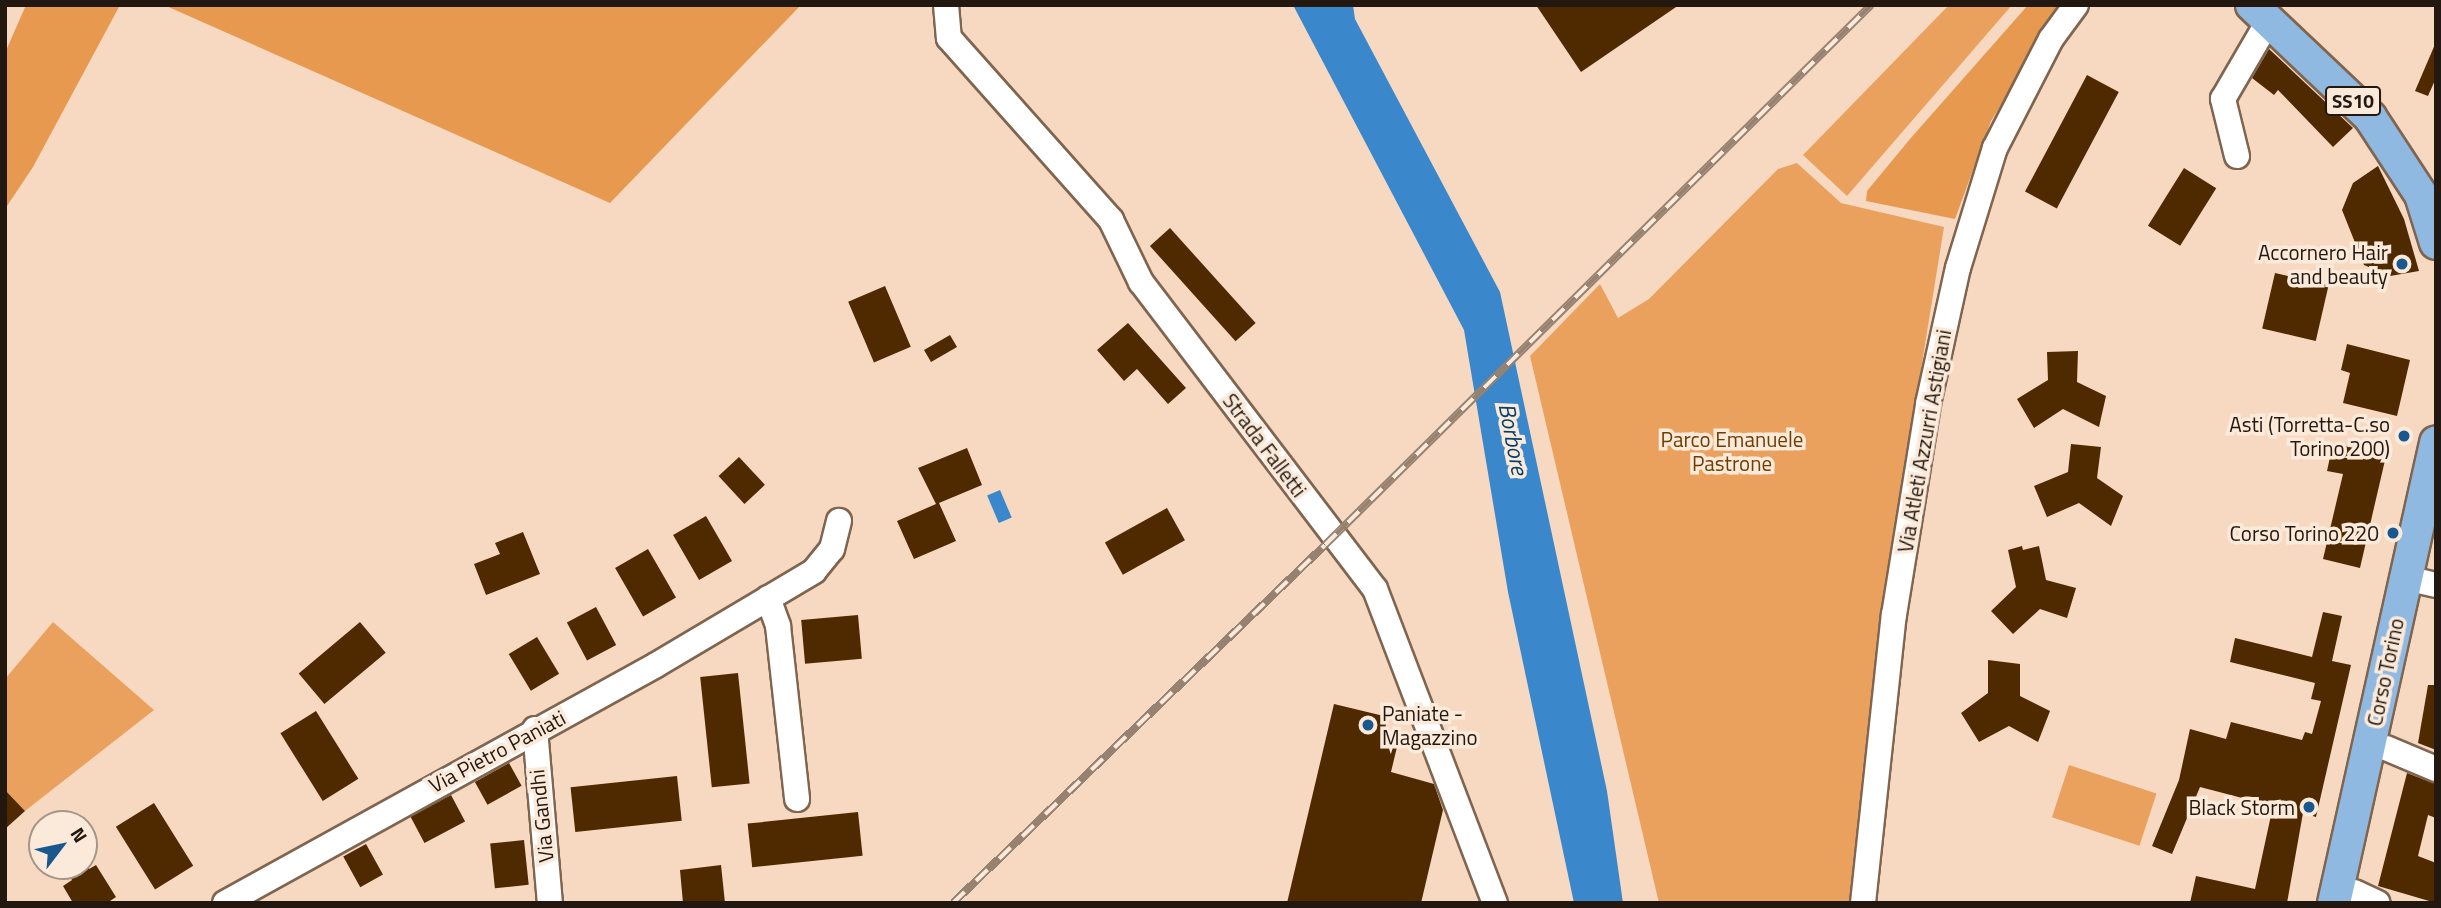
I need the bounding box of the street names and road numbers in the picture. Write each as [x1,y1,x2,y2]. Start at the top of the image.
road number: SS10 [2325,86,2381,116]
street label: Via Atleti Azzurri Astigiani [1892,327,1956,555]
street label: Strada Falletti [1218,388,1312,502]
street label: Corso Torino [2361,616,2409,728]
street label: Via Pietro Paniati [424,704,570,798]
street label: Via Gandhi [524,768,558,864]

